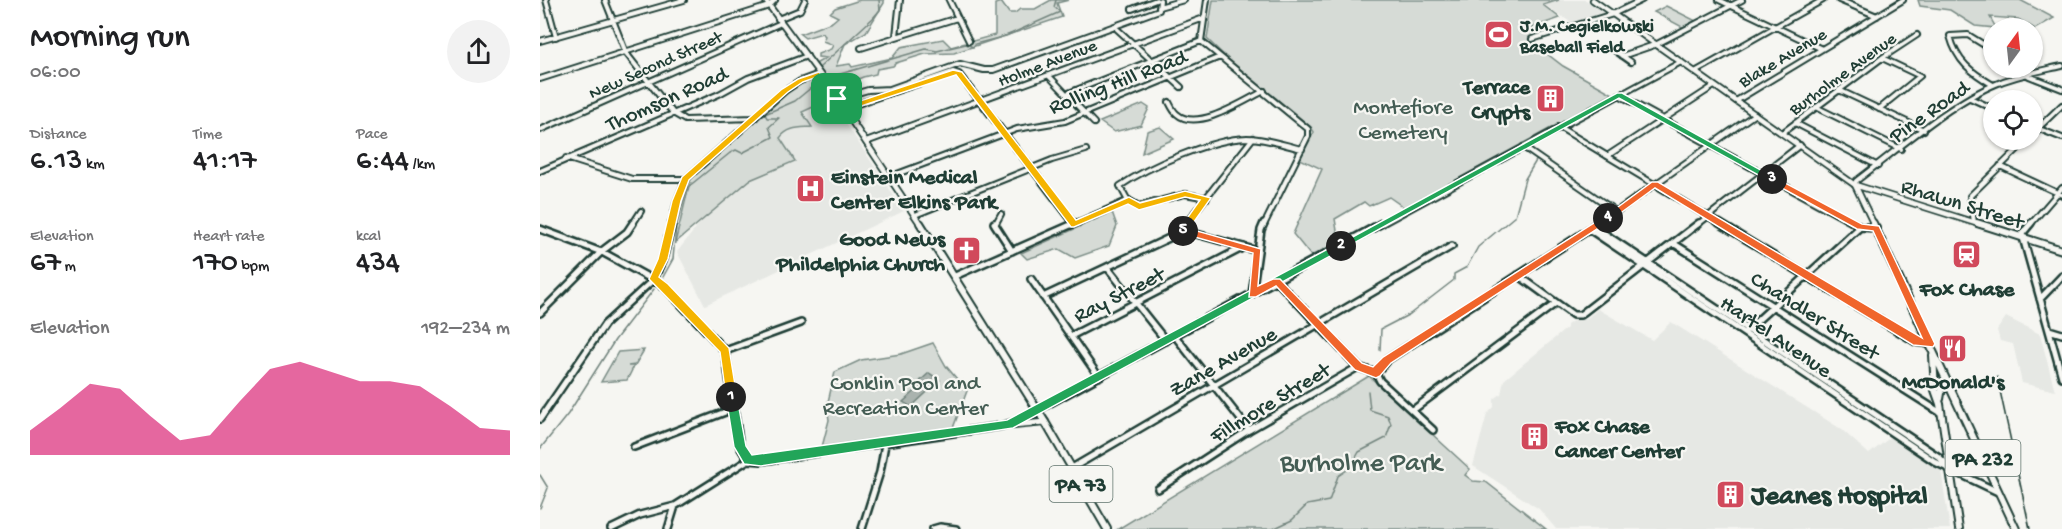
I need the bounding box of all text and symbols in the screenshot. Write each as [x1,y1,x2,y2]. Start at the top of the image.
place label: J.M. Cegielkowski Baseball Field [1519,17,1654,59]
north arrow [1983,18,2043,78]
map controls [1983,18,2043,150]
sports icon: J.M. Cegielkowski Baseball Field [1483,19,1515,51]
text: Morning run [30,20,190,58]
button: share [447,20,510,83]
street label: Blake Avenue [1735,24,1832,94]
street label: New Second Street [586,27,727,105]
street label: Burholme Avenue [1785,29,1902,122]
street label: Holme Avenue [996,36,1101,93]
street label: Rolling Hill Road [1046,45,1193,122]
street label: Thomson Road [601,61,734,140]
text: 06:00 [30,62,81,85]
pin [811,73,862,124]
street label: Pine Road [1884,75,1977,151]
place label: Terrace Crypts [1462,76,1532,127]
icon: arrive [820,82,853,115]
building icon: Terrace Crypts [1535,82,1567,114]
button: locate [1983,90,2043,150]
park label: Montefiore Cemetery [1353,96,1453,147]
text: Distance [30,126,87,145]
text: Time [193,126,222,145]
text: Pace [356,126,387,145]
text: 6.13 [30,145,82,180]
text: 41:17 [193,145,256,180]
text: 6:44 [356,145,409,180]
text: km [82,156,105,175]
text: /km [409,156,435,175]
pin: 3 [1757,164,1787,194]
place label: Einstein Medical Center Elkins Park [830,166,999,217]
text: 3 [1768,169,1776,188]
hospital icon: Einstein Medical Center Elkins Park [794,172,826,204]
street label: Rhawn Street [1897,175,2028,237]
pin: 4 [1593,203,1623,233]
text: 4 [1604,208,1612,227]
pin: 5 [1168,216,1198,246]
text: 5 [1179,221,1187,240]
text: Elevation [30,228,94,247]
text: Heart rate [193,228,265,247]
text: kcal [356,228,381,247]
place label: Good News Phildelphia Church [775,228,947,279]
pin: 2 [1326,231,1356,261]
church icon: Good News Phildelphia Church [950,234,982,266]
text: 2 [1337,236,1345,255]
station icon: Fox Chase [1951,239,1983,271]
text: 67 [30,247,61,282]
text: 170 [193,247,238,282]
text: 434 [356,247,400,282]
text: m [61,258,76,277]
text: bpm [238,258,269,277]
street label: Ray Street [1070,262,1171,330]
street label: Chandler Street [1745,267,1885,368]
place label: Fox Chase [1919,278,2015,304]
street label: Hartel Avenue [1714,291,1836,386]
text: Elevation [30,318,110,341]
text: 192–234 m [421,318,510,341]
street label: Zane Avenue [1166,322,1283,405]
restaurant icon: McDonald's [1937,332,1969,364]
street label: Fillmore Street [1205,357,1338,451]
place label: McDonald's [1902,371,2006,397]
park label: Conklin Pool and Recreation Center [823,372,989,423]
pin: 1 [716,382,746,412]
text: 1 [728,387,734,406]
place label: Fox Chase Cancer Center [1554,415,1685,466]
building icon: Fox Chase Cancer Center [1518,421,1550,453]
road number: PA 232 [1946,440,2020,476]
park label: Burholme Park [1279,449,1445,481]
road number: PA 73 [1050,466,1112,502]
building icon: Jeanes Hospital [1714,478,1746,510]
place label: Jeanes Hospital [1750,482,1928,514]

